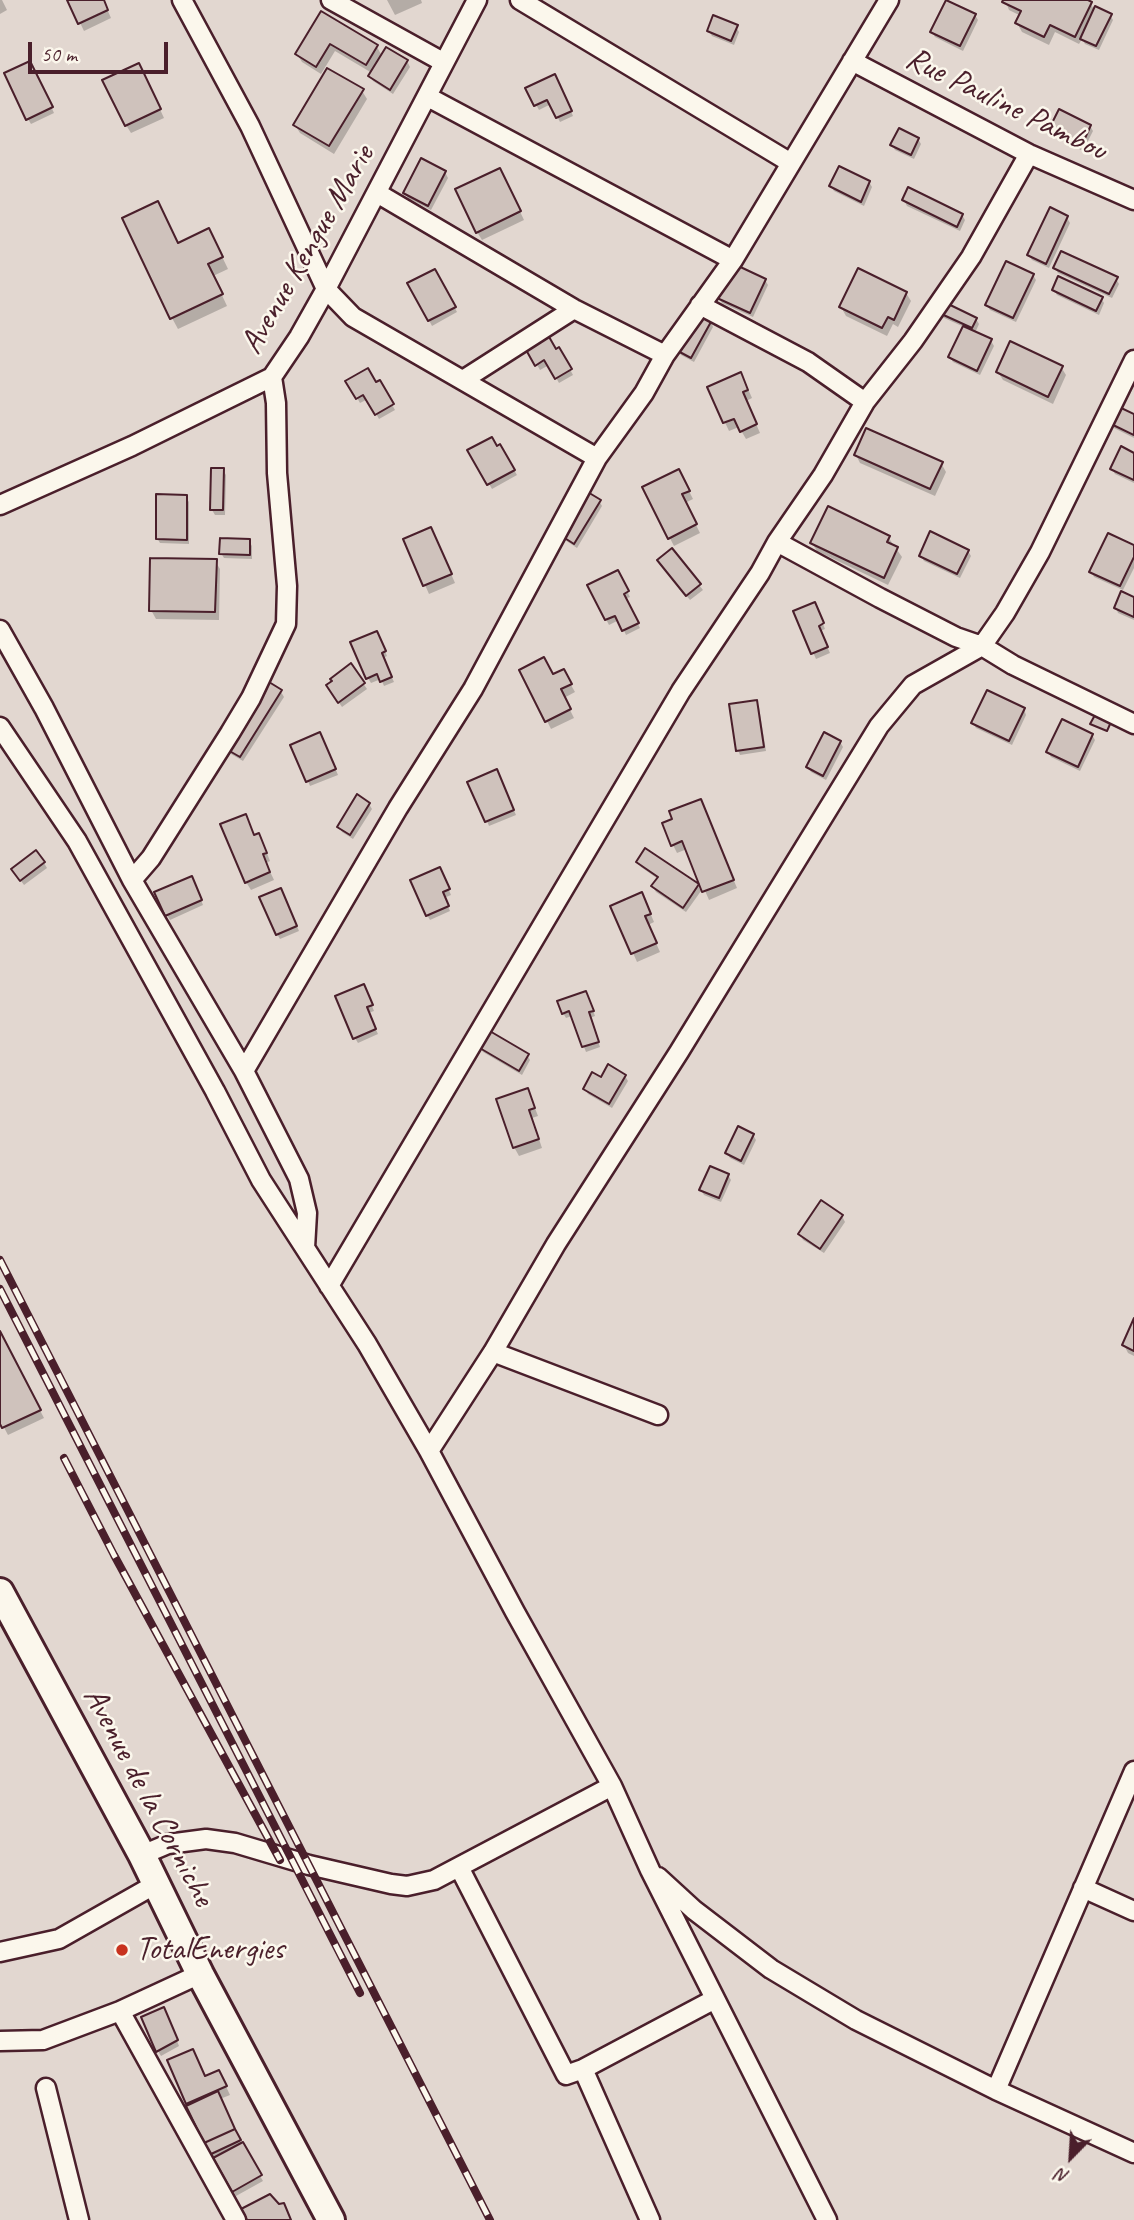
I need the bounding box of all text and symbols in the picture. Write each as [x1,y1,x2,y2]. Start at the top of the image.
scale bar [32,28,172,72]
street label: Rue Pauline Pambou [899,39,1113,171]
text: 50 m [41,41,77,67]
street label: Avenue Kengue Marie [232,139,384,361]
street label: Avenue de la Corniche [74,1681,222,1913]
place label: TotalEnergies [136,1930,284,1970]
marker: TotalEnergies [114,1942,130,1958]
north arrow [1036,2122,1106,2192]
text: N [1052,2163,1073,2190]

